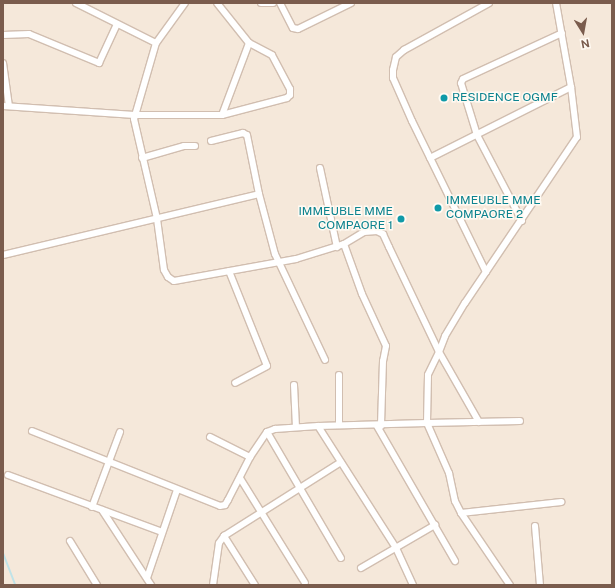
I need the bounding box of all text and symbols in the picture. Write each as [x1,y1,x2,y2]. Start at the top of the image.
north arrow [563,12,603,52]
text: N [580,37,591,50]
place label: RESIDENCE OGMF [452,91,558,105]
marker: RESIDENCE OGMF [439,93,449,103]
place label: IMMEUBLE MME COMPAORE 2 [446,194,541,222]
marker: IMMEUBLE MME COMPAORE 2 [433,203,443,213]
place label: IMMEUBLE MME COMPAORE 1 [298,205,393,233]
marker: IMMEUBLE MME COMPAORE 1 [396,214,406,224]

